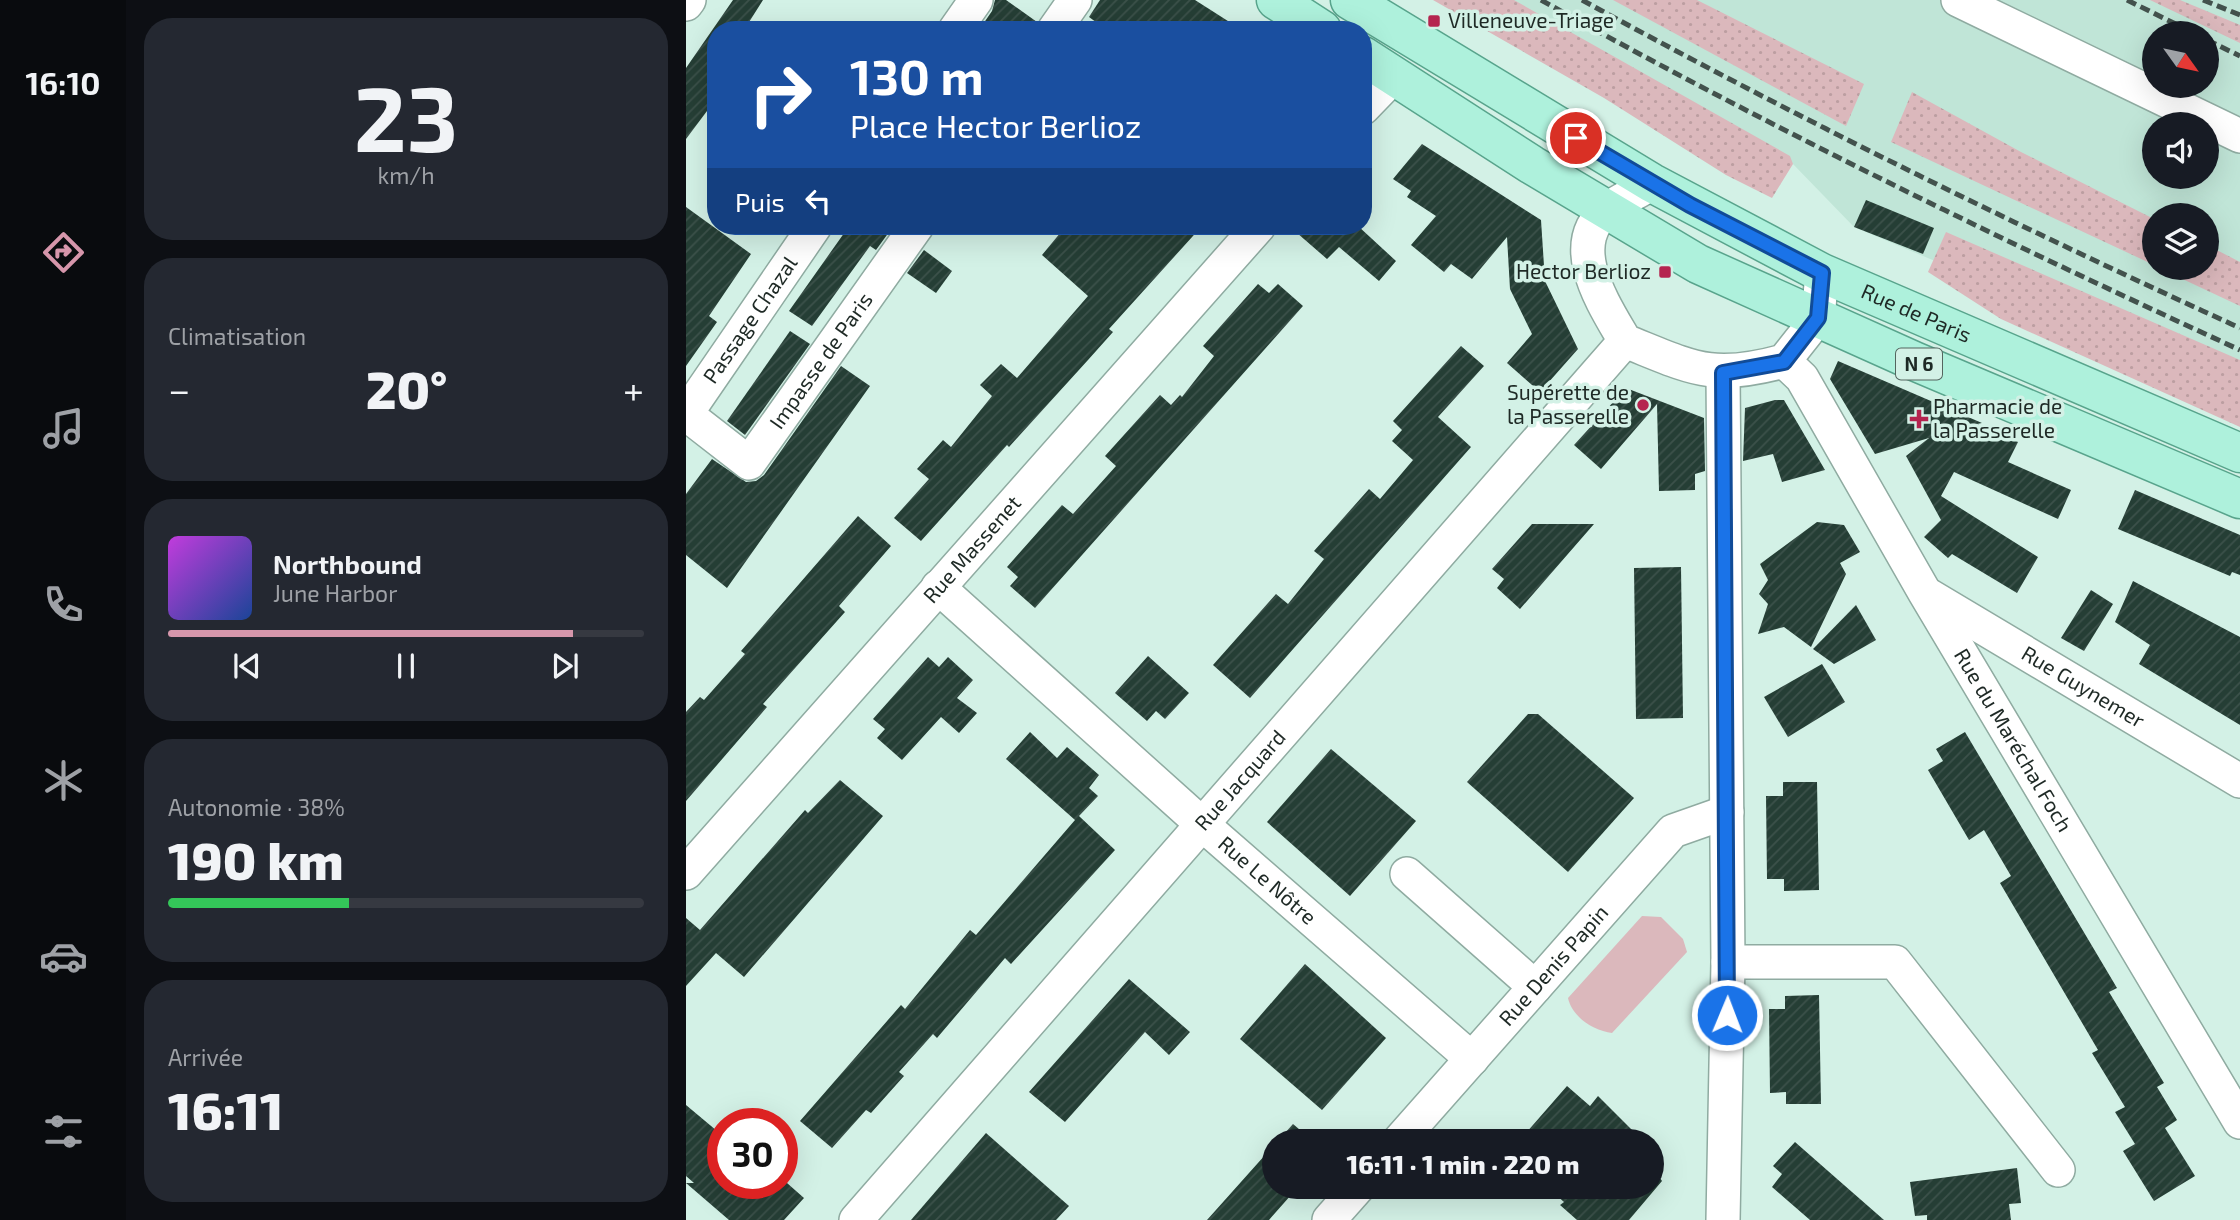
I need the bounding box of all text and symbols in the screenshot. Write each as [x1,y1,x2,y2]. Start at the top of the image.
place label: Villeneuve-Triage [1448,7,1614,32]
marker: Villeneuve-Triage [1426,13,1442,29]
north arrow [2142,21,2219,98]
map controls [2142,21,2219,280]
text: 130 m [850,46,984,105]
icon: right [735,49,826,140]
text: 23 [354,61,458,170]
text: 16:10 [26,63,100,101]
text: Place Hector Berlioz [850,106,1141,144]
pin [1546,108,1606,168]
button: sound [2142,112,2219,189]
icon: arrive [1557,119,1595,157]
text: km/h [377,161,435,189]
icon: left [799,182,837,220]
text: Puis [735,186,785,217]
button: layers [2142,203,2219,280]
icon: directions [39,228,88,277]
street label: Passage Chazal [697,250,802,387]
place label: Hector Berlioz [1516,258,1651,283]
marker: Hector Berlioz [1657,264,1673,280]
street label: Rue de Paris [1858,278,1975,347]
street label: Impasse de Paris [763,287,877,433]
text: Climatisation [168,322,306,350]
road number: N 6 [1896,348,1942,380]
text: 20° [366,357,447,419]
text: − [168,366,190,412]
text: + [623,366,644,412]
place label: Supérette de la Passerelle [1507,379,1629,428]
place label: Pharmacie de la Passerelle [1933,393,2062,442]
marker: Supérette de la Passerelle [1635,397,1651,413]
icon: music [39,404,88,453]
marker: Pharmacie de la Passerelle [1911,411,1927,427]
street label: Rue Massenet [917,490,1025,607]
text: Northbound [273,548,422,579]
text: June Harbor [273,579,397,607]
icon: phone [39,580,88,629]
street label: Rue Guynemer [2018,640,2150,733]
street label: Rue du Maréchal Foch [1950,643,2078,836]
icon: previous [228,647,266,685]
icon: pause [387,647,425,685]
icon: next [546,647,584,685]
street label: Rue Jacquard [1189,724,1290,835]
icon: climate [39,756,88,805]
text: Autonomie · 38% [168,793,345,821]
text: 190 km [168,828,344,890]
street label: Rue Le Nôtre [1214,830,1322,929]
street label: Rue Denis Papin [1493,899,1613,1030]
icon: car [39,932,88,981]
position arrow [1690,978,1764,1052]
text: Arrivée [168,1043,243,1071]
text: 16:11 [168,1078,284,1140]
icon: filters [39,1107,88,1156]
speed limit sign: 30 [707,1108,798,1199]
text: 16:11 · 1 min · 220 m [1346,1148,1580,1179]

